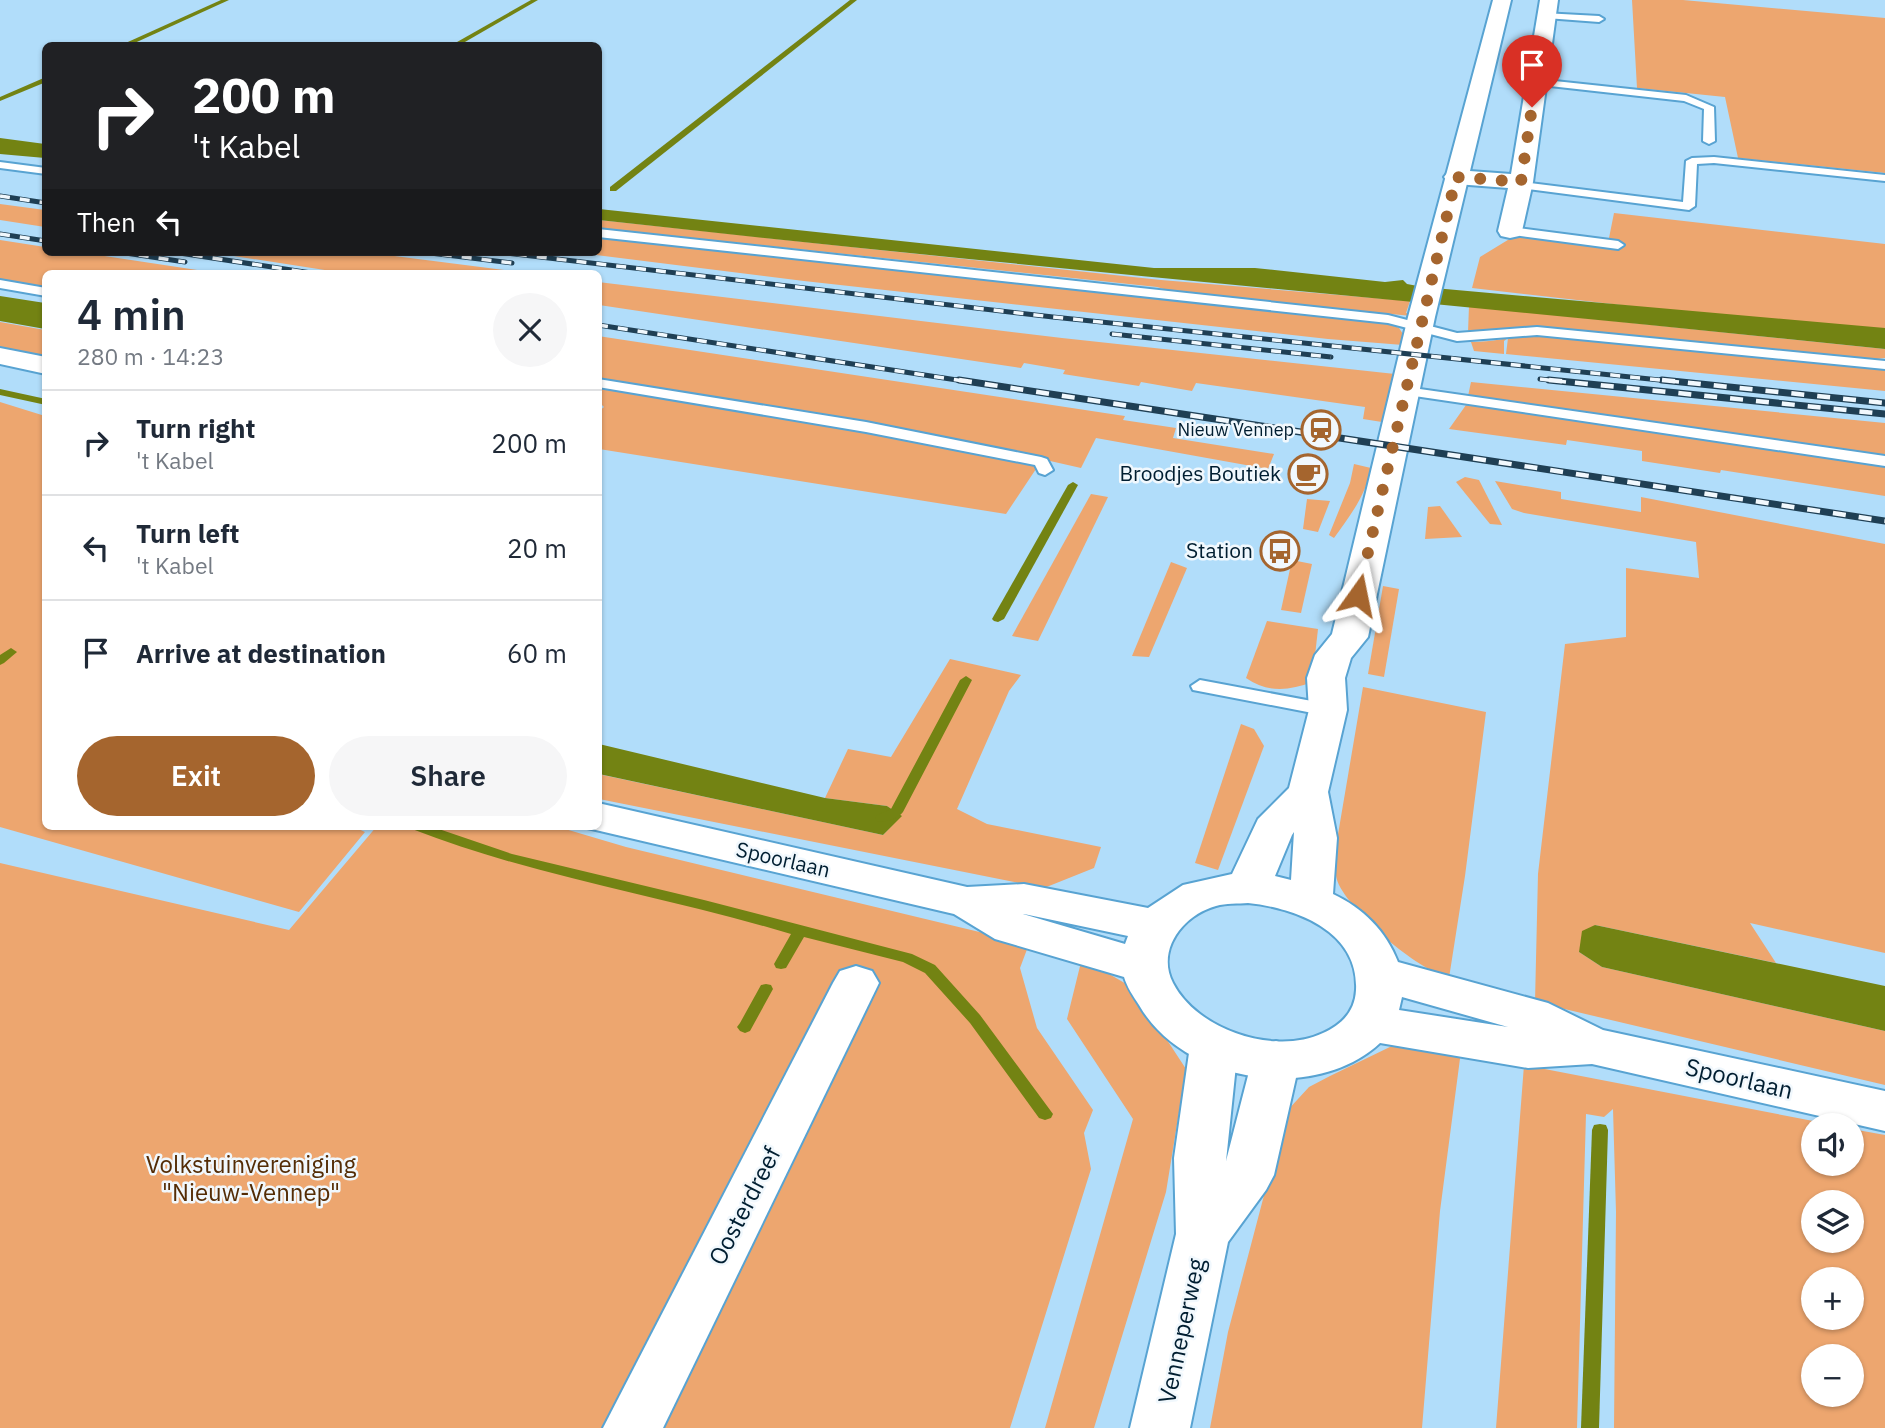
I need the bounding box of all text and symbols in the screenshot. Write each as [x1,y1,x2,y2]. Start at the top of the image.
pin [1502,35,1562,107]
icon: arrive [1513,46,1551,84]
text: 200 m [192,63,336,126]
icon: right [77,70,168,161]
text: 't Kabel [192,125,300,167]
icon: left [150,203,188,241]
text: Then [77,205,136,239]
text: 4 min [77,287,186,342]
button: close [493,293,567,367]
text: 280 m · 14:23 [77,341,224,371]
station icon: Nieuw Vennep [1300,409,1342,451]
text: Turn right [136,411,255,445]
place label: Nieuw Vennep [1178,418,1294,441]
icon: right [77,424,115,462]
text: 200 m [491,426,567,460]
text: 't Kabel [136,445,214,475]
cafe icon: Broodjes Boutiek [1287,453,1329,495]
place label: Broodjes Boutiek [1119,459,1281,487]
text: Turn left [136,516,239,550]
icon: left [77,529,115,567]
bus stop icon: Station [1259,530,1301,572]
text: 20 m [507,531,567,565]
place label: Station [1186,536,1253,564]
text: 't Kabel [136,550,214,580]
position arrow [1321,558,1395,632]
icon: arrive [77,634,115,672]
text: Arrive at destination [136,636,386,670]
text: 60 m [507,636,567,670]
button: Exit [77,736,315,816]
button: Share [329,736,567,816]
street label: Spoorlaan [733,835,833,883]
street label: Spoorlaan [1682,1050,1796,1106]
map controls [1801,1113,1864,1407]
button: sound [1801,1113,1864,1176]
street label: Oosterdreef [701,1141,788,1270]
park label: Volkstuinvereniging "Nieuw-Vennep" [146,1148,357,1208]
button: layers [1801,1190,1864,1253]
street label: Venneperweg [1150,1255,1212,1406]
button: + [1801,1267,1864,1330]
button: − [1801,1344,1864,1407]

